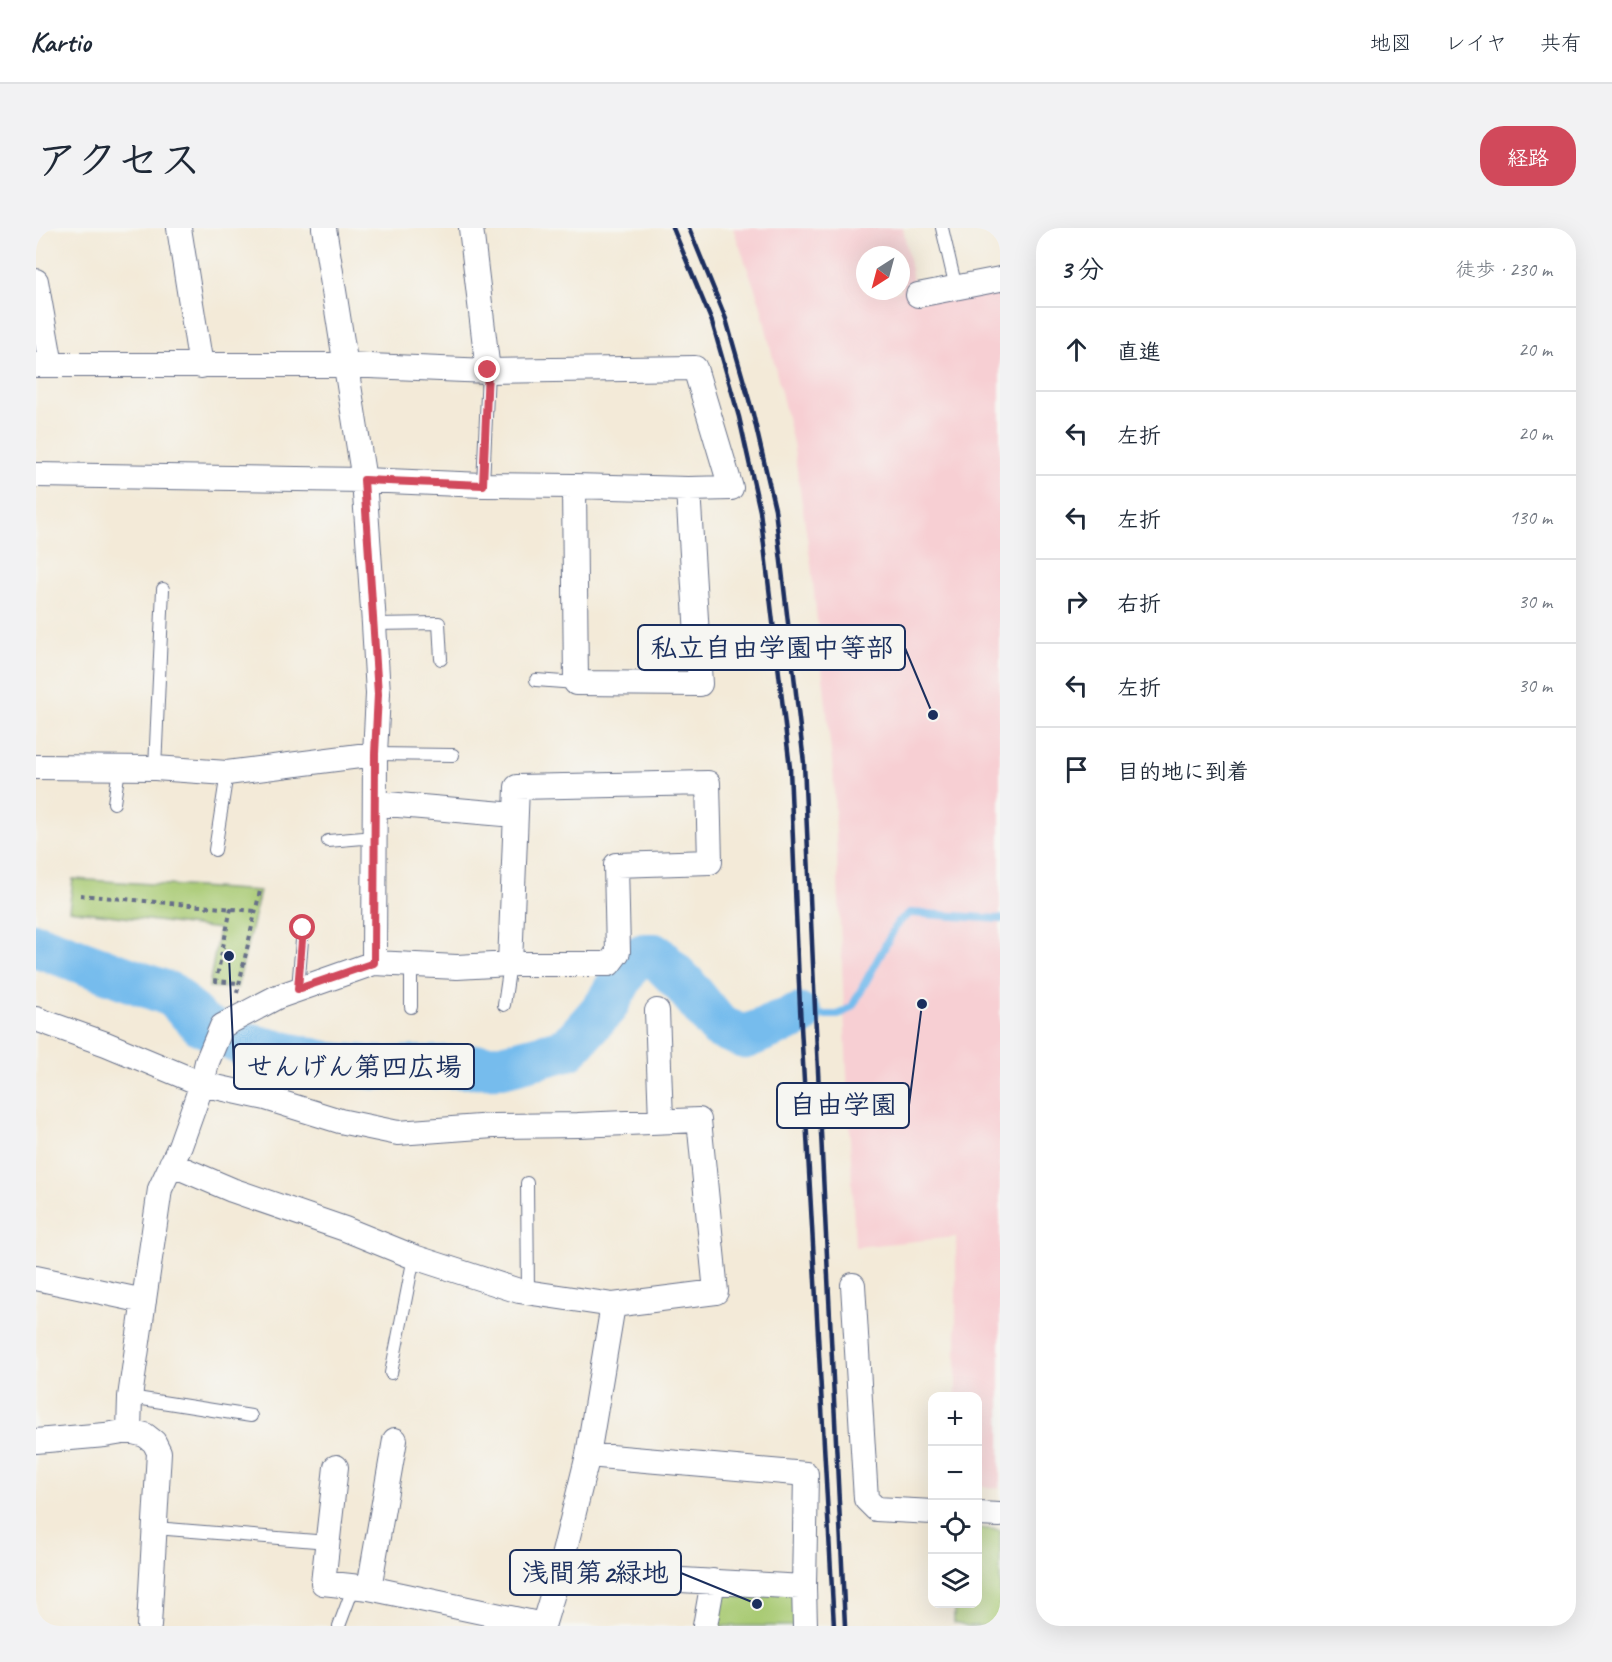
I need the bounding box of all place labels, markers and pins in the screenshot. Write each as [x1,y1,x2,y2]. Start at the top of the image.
callout: 私立自由学園中等部 [638,625,905,670]
callout: せんげん第四広場 [234,1044,474,1089]
callout: 自由学園 [777,1083,909,1128]
callout: 浅間第2緑地 [510,1550,681,1595]

